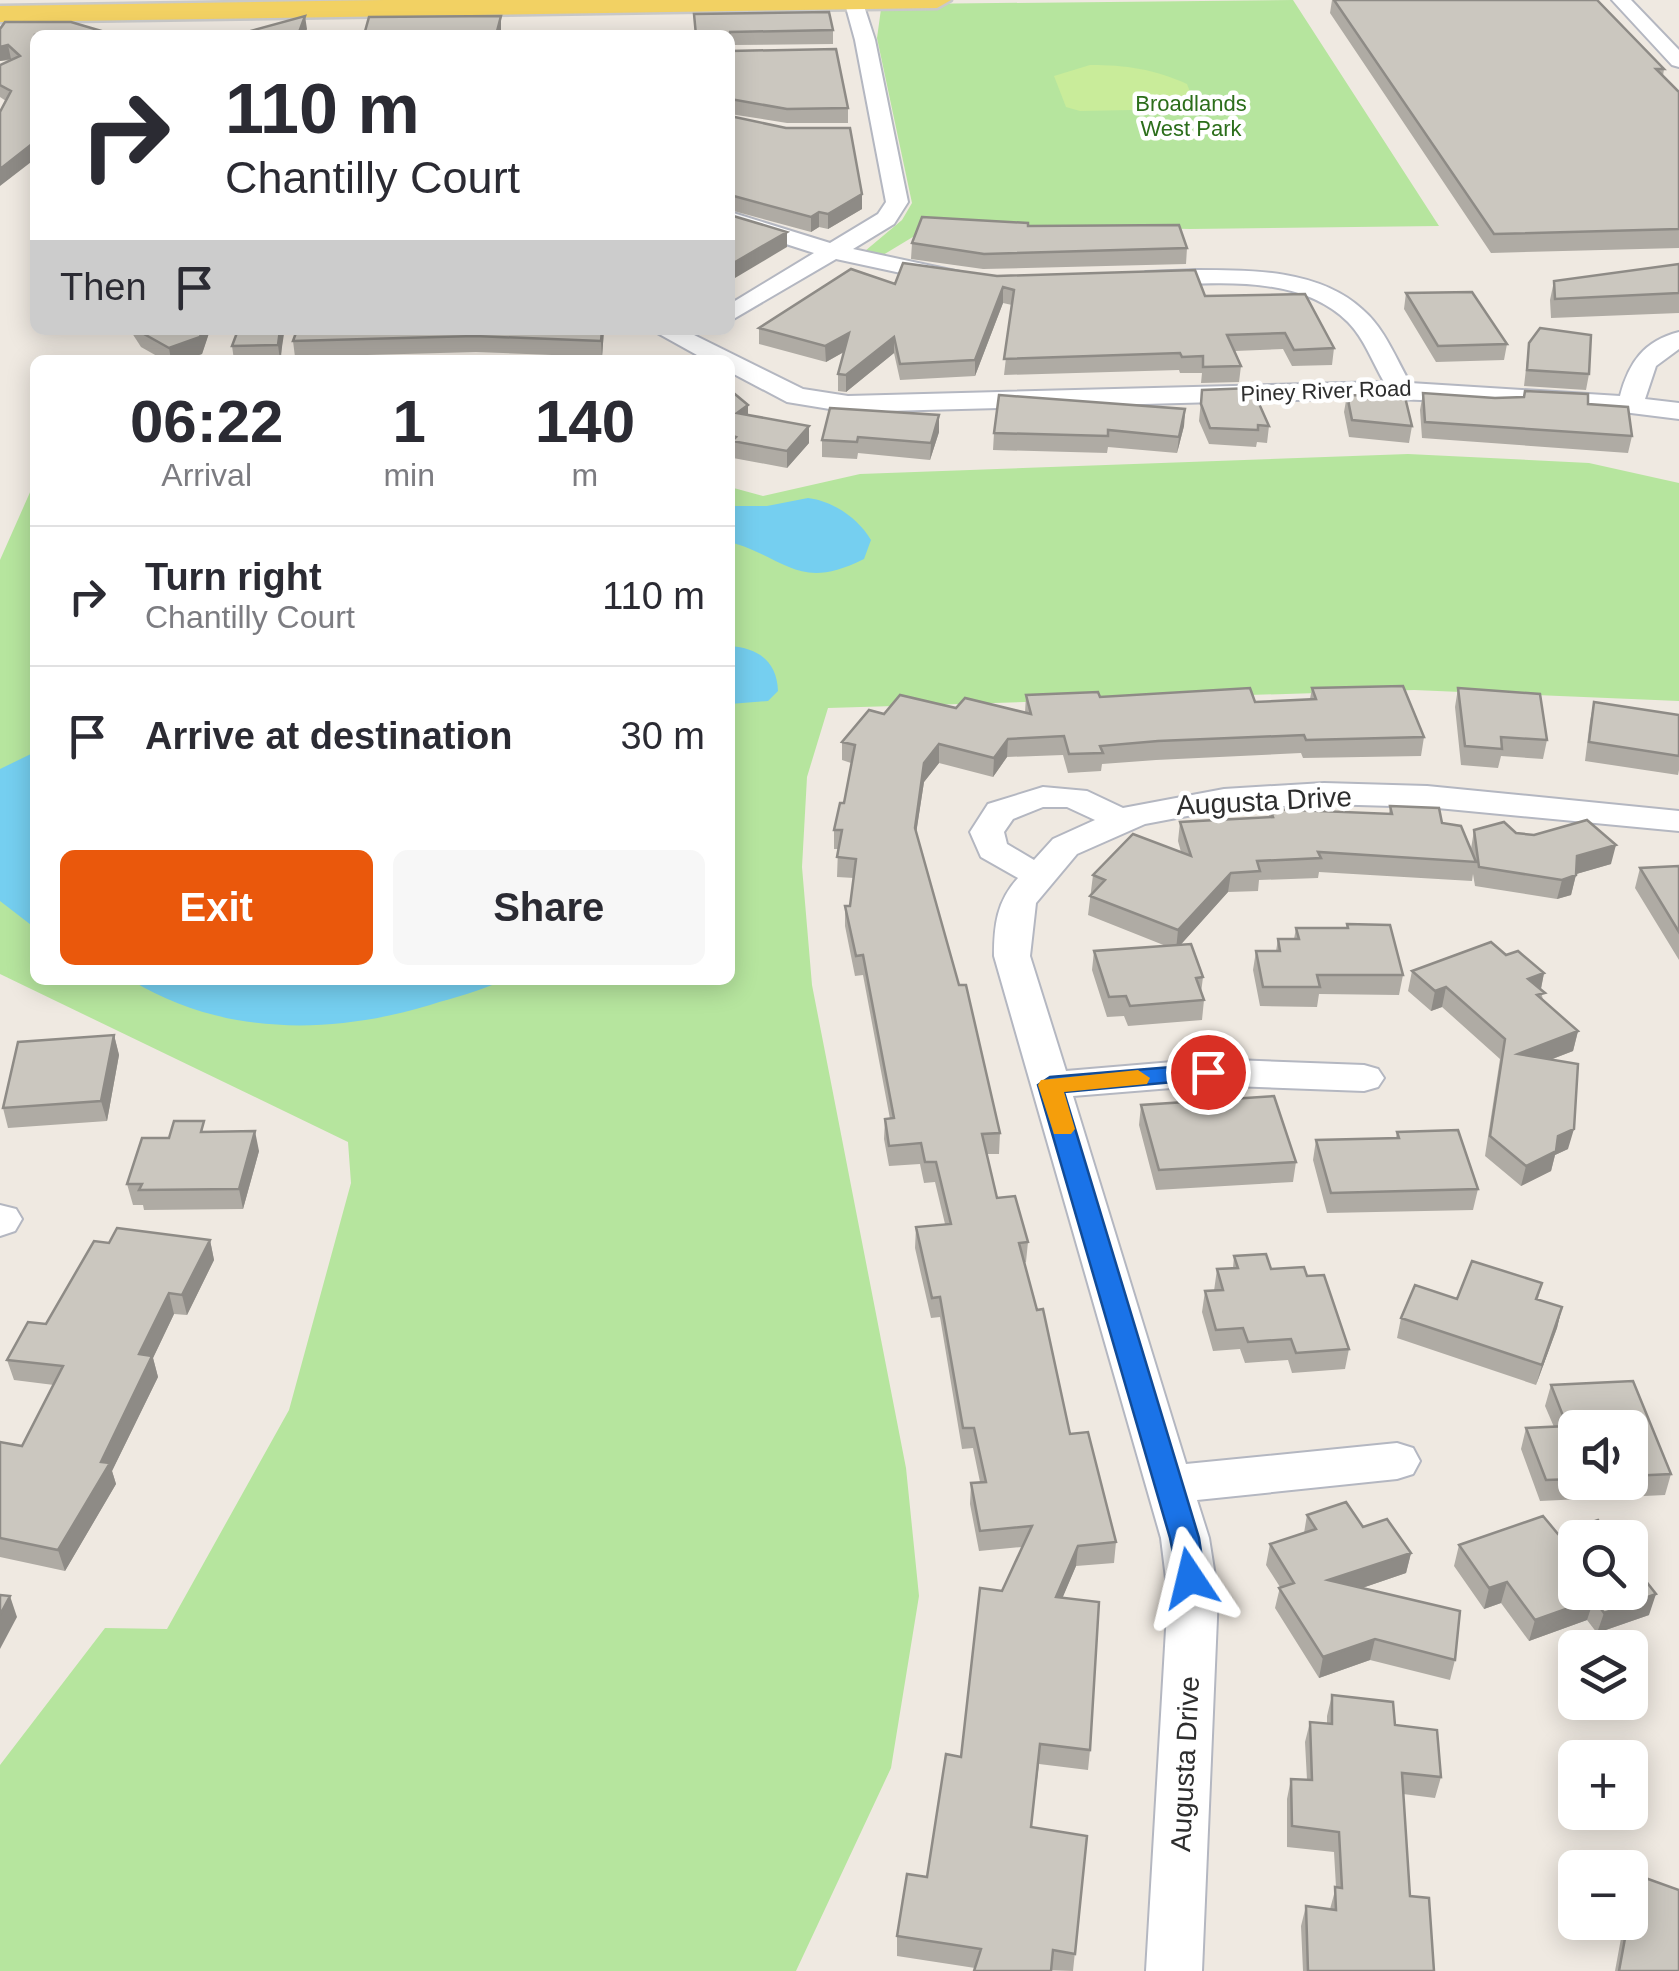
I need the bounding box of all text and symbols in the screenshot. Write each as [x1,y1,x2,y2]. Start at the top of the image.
icon: right [60,70,190,200]
text: 110 m [225,70,420,148]
park label: Broadlands West Park [1135,91,1247,141]
text: Chantilly Court [225,152,520,203]
icon: arrive [167,260,222,315]
text: Then [60,266,147,308]
street label: Piney River Road [1240,376,1412,406]
text: 06:22 [130,388,283,455]
text: 1 [392,388,426,455]
text: 140 [535,388,635,455]
text: Arrival [161,457,252,493]
text: min [383,457,435,493]
text: m [572,457,598,493]
text: Turn right [145,556,322,598]
icon: right [60,569,115,624]
text: 110 m [602,575,705,617]
text: Chantilly Court [145,599,355,635]
icon: arrive [60,709,115,764]
text: Arrive at destination [145,715,512,757]
text: 30 m [621,715,705,757]
street label: Augusta Drive [1175,781,1353,821]
button: Exit [60,850,373,965]
button: Share [393,850,705,965]
pin [1166,1030,1251,1115]
icon: arrive [1181,1045,1236,1100]
map controls [1558,1410,1648,1940]
button: sound [1558,1410,1648,1500]
button: search [1558,1520,1648,1610]
position arrow [1138,1526,1242,1630]
button: layers [1558,1630,1648,1720]
street label: Augusta Drive [1165,1675,1205,1853]
button: + [1558,1740,1648,1830]
button: − [1558,1850,1648,1940]

